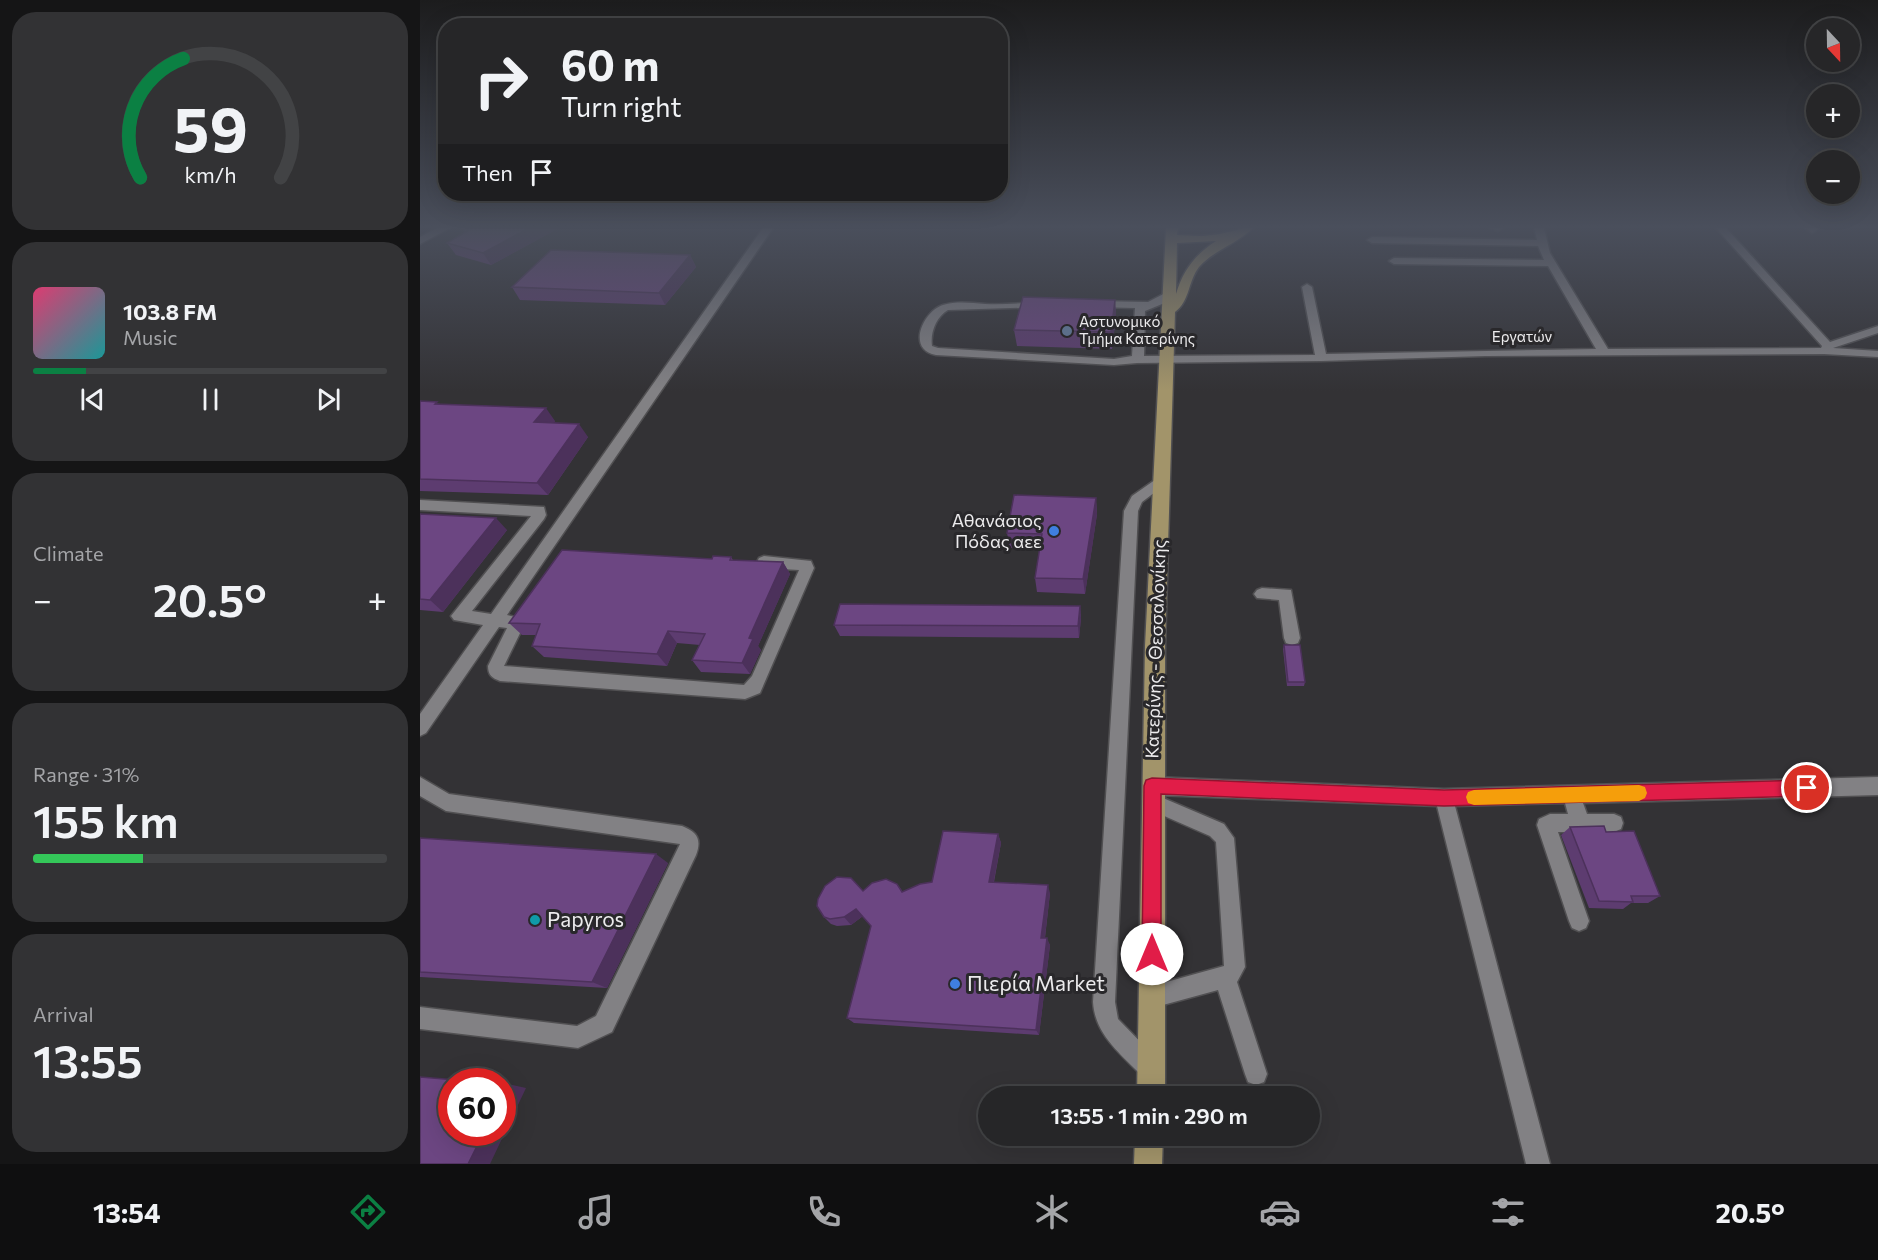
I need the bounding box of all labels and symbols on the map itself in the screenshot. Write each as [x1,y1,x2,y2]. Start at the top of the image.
north arrow [1806,18,1860,72]
place label: Αστυνομικό Τμήμα Κατερίνης [1079,312,1195,347]
marker: Αστυνομικό Τμήμα Κατερίνης [1060,324,1074,338]
street label: Εργατών [1492,327,1553,345]
place label: Αθανάσιος Πόδας αεε [952,509,1042,552]
marker: Αθανάσιος Πόδας αεε [1047,524,1061,538]
street label: Κατερίνης - Θεσσαλονίκης [1140,539,1170,759]
pin [1781,762,1832,813]
place label: Papyros [547,906,624,931]
marker: Papyros [528,913,542,927]
position arrow [1120,922,1184,986]
place label: Πιερία Market [967,970,1105,995]
marker: Πιερία Market [948,977,962,991]
speed limit sign: 60 [438,1068,516,1146]

